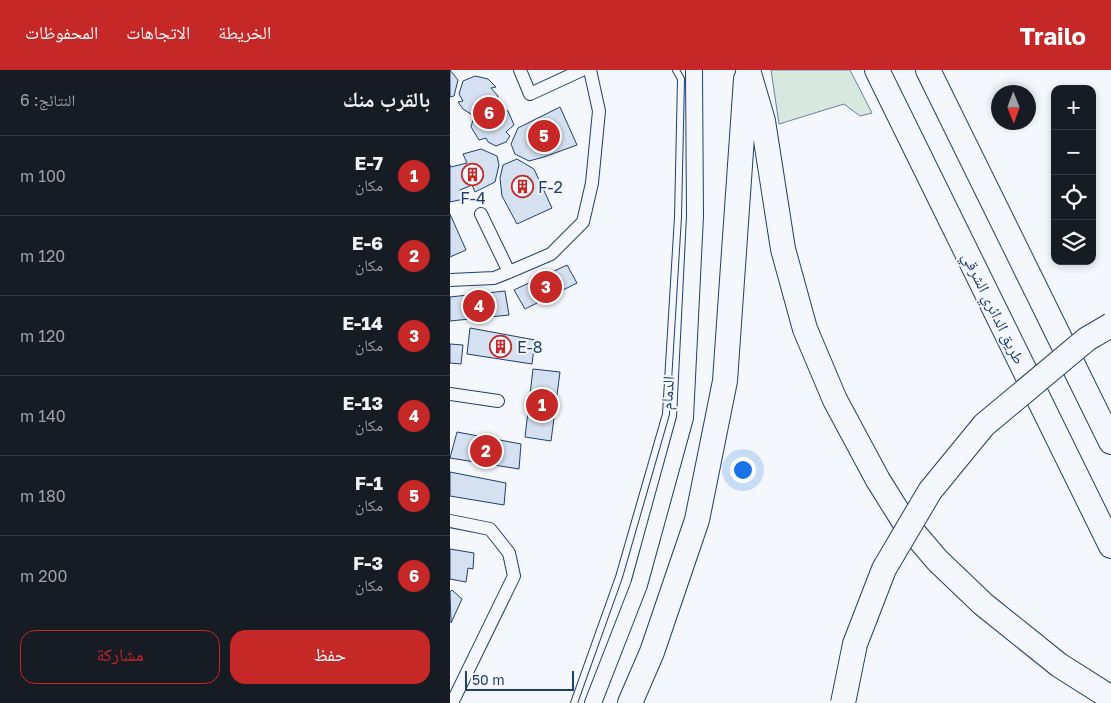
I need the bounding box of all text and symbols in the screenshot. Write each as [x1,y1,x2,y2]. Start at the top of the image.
text: المحفوظات [25,21,98,43]
text: الاتجاهات [126,21,190,43]
text: الخريطة [218,21,271,43]
text: Trailo [1020,21,1086,50]
north arrow [991,85,1036,130]
map controls [1051,85,1096,265]
button: + [1051,85,1096,130]
text: بالقرب منك [343,86,430,112]
text: النتائج: 6 [20,90,75,110]
pin: 6 [473,94,505,132]
pin: 5 [528,117,560,155]
button: − [1051,130,1096,175]
text: E-7 [355,151,383,174]
building icon: F-4 [461,162,485,186]
text: 100 m [20,166,66,186]
text: 1 [410,166,418,186]
text: مكان [355,175,383,195]
building icon: F-2 [510,175,534,199]
button: locate [1051,175,1096,220]
place label: F-2 [538,177,563,197]
place label: F-4 [460,188,486,208]
button: layers [1051,220,1096,265]
text: E-6 [352,231,383,254]
text: 120 m [20,246,65,266]
text: 2 [409,246,419,266]
street label: طريق الدائري الشرقي [955,249,1030,369]
text: مكان [355,255,383,275]
pin: 3 [530,268,562,306]
pin: 4 [463,287,495,325]
text: E-14 [342,311,383,334]
text: 120 m [20,326,65,346]
text: 3 [409,326,419,346]
text: مكان [355,335,383,355]
building icon: E-8 [489,335,513,359]
place label: E-8 [517,337,543,357]
street label: الدمام [656,375,679,411]
pin: 1 [526,386,558,424]
text: E-13 [343,391,383,414]
text: 140 m [20,406,66,426]
text: 4 [409,406,419,426]
text: مكان [355,415,383,435]
pin: 2 [470,432,502,470]
your location [730,457,756,483]
text: F-1 [355,471,383,494]
text: 180 m [20,486,66,506]
text: 5 [409,486,419,506]
text: مكان [355,495,383,515]
text: F-3 [353,551,383,574]
text: 200 m [20,566,67,586]
text: 6 [409,566,419,586]
text: مكان [355,575,383,595]
button: مشاركة [20,630,220,684]
button: حفظ [230,630,430,684]
scale bar [465,668,574,691]
text: 50 m [472,671,505,688]

